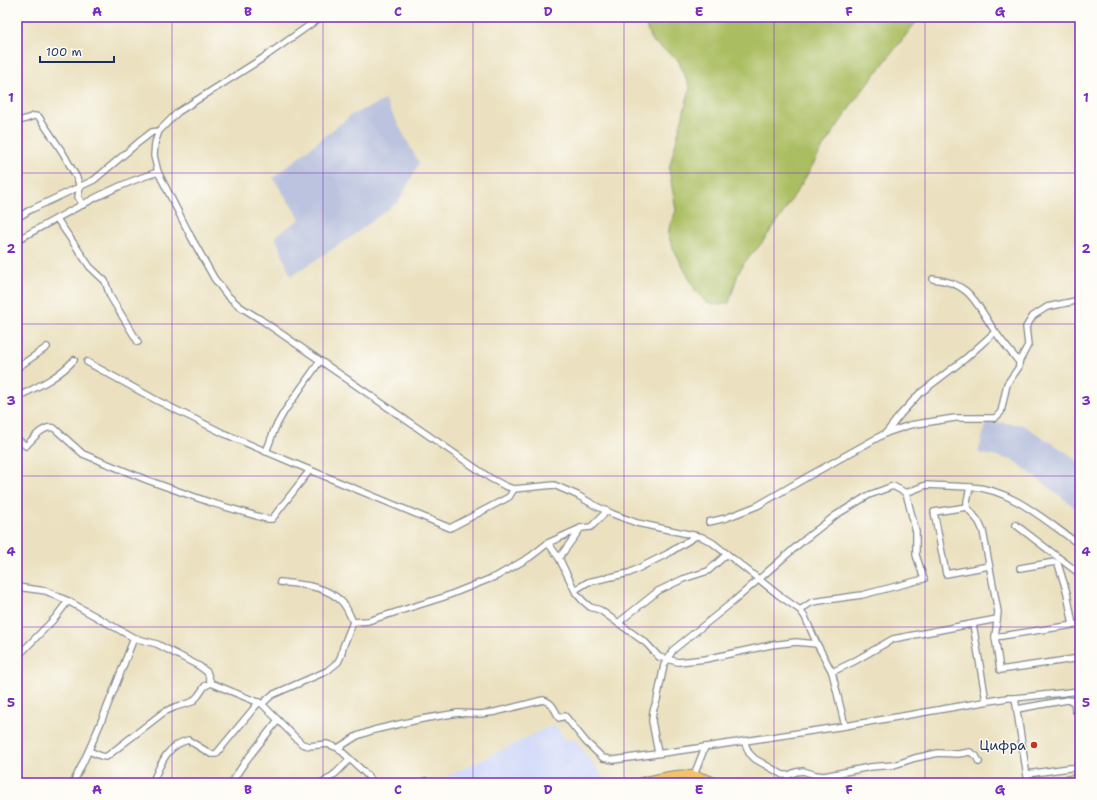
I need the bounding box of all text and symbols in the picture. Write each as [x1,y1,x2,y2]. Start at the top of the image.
text: A [92,3,102,20]
text: B [244,3,252,20]
text: C [394,3,402,20]
text: D [543,3,553,20]
text: E [695,3,704,20]
text: F [845,3,853,20]
text: G [995,3,1006,20]
scale bar [40,38,114,64]
text: 100 m [46,44,82,60]
text: 1 [8,89,14,106]
text: 1 [1083,89,1089,106]
text: 2 [6,240,16,257]
text: 2 [1081,240,1091,257]
text: 3 [6,392,16,409]
text: 3 [1081,392,1091,409]
text: 4 [6,543,16,560]
text: 4 [1081,543,1091,560]
text: 5 [7,694,15,711]
text: 5 [1082,694,1090,711]
place label: Цифра [979,736,1026,754]
marker: Цифра [1029,740,1039,750]
text: A [92,781,102,798]
text: B [244,781,252,798]
text: C [394,781,402,798]
text: D [543,781,553,798]
text: E [695,781,704,798]
text: F [845,781,853,798]
text: G [995,781,1006,798]

